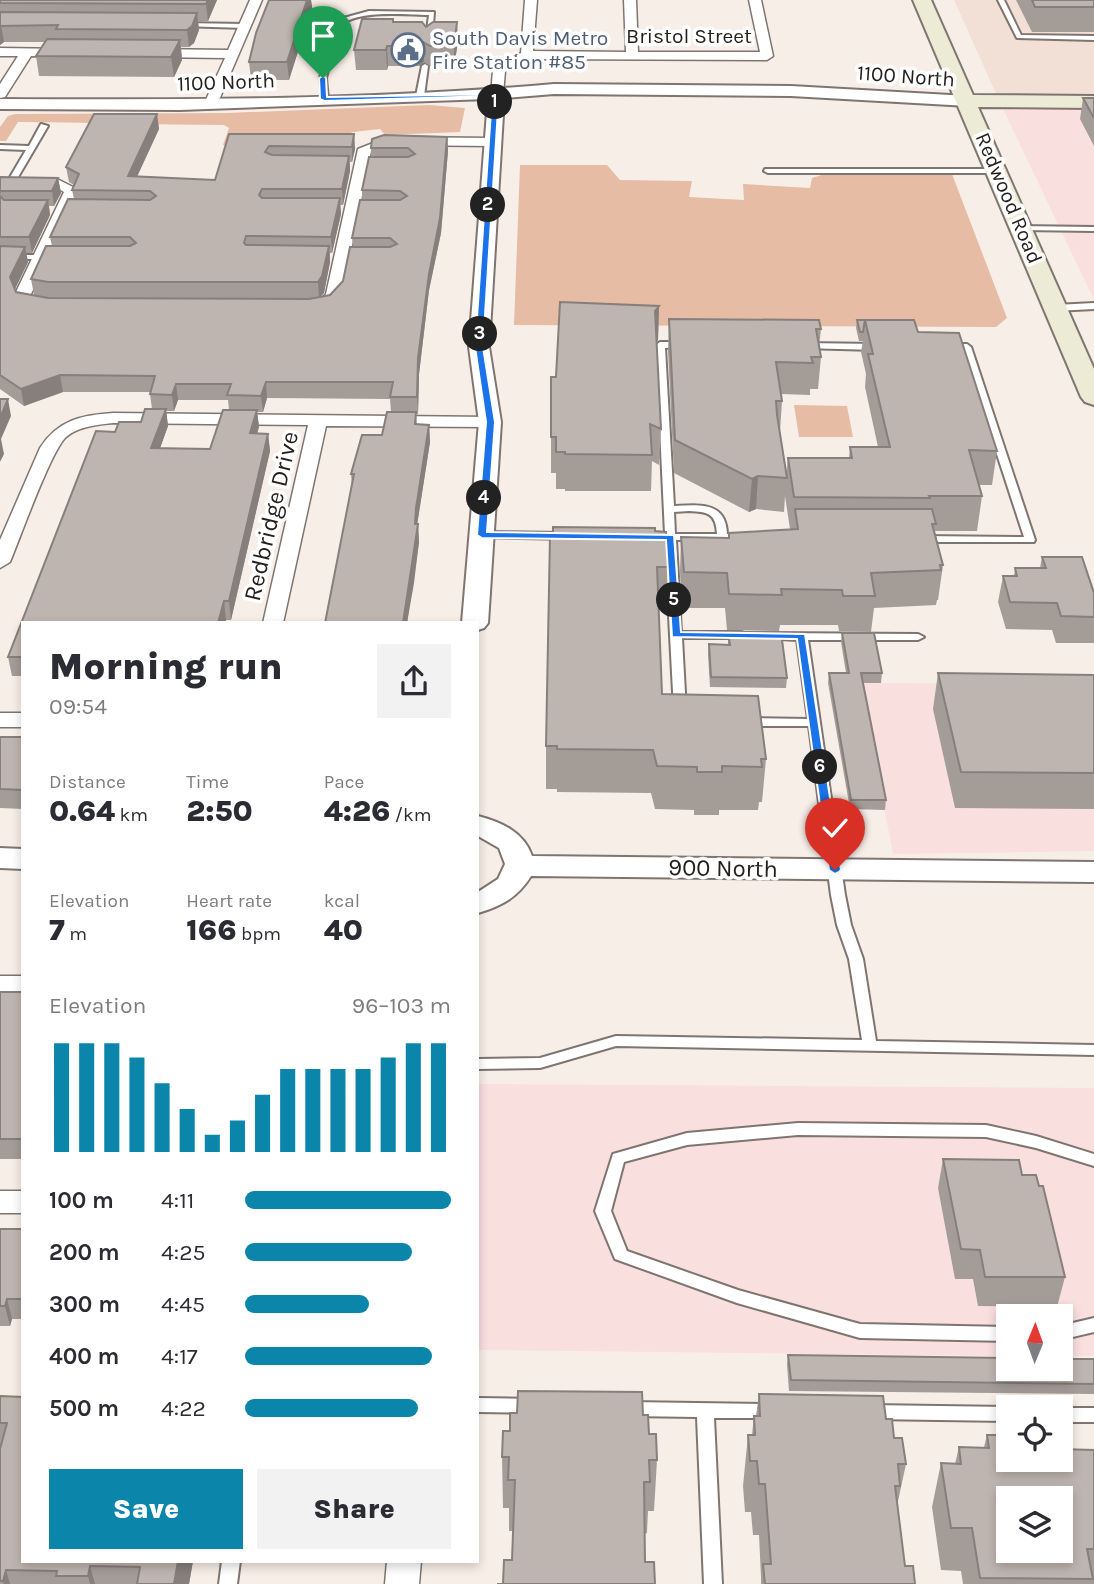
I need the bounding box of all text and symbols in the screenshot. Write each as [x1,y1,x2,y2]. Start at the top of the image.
pin [293,6,353,78]
icon: arrive [304,17,342,55]
street label: Bristol Street [626,24,752,48]
place label: South Davis Metro Fire Station #85 [432,26,608,74]
public building icon: South Davis Metro Fire Station #85 [389,31,427,69]
street label: 1100 North [856,61,956,91]
street label: 1100 North [177,68,275,96]
pin: 1 [477,84,512,119]
text: 1 [491,90,498,112]
street label: Redwood Road [971,129,1047,267]
pin: 2 [470,188,505,222]
text: 2 [482,193,493,215]
pin: 3 [462,316,498,352]
text: 3 [474,322,485,344]
street label: Redbridge Drive [238,428,304,604]
pin: 4 [466,480,502,516]
text: 4 [478,486,489,508]
pin: 5 [656,582,692,618]
text: 5 [668,588,679,610]
text: Morning run [49,644,283,689]
button: share [377,644,451,718]
text: 09:54 [49,693,107,720]
pin: 6 [802,750,838,784]
text: 6 [814,755,825,777]
text: Distance [49,771,126,793]
text: Time [186,771,229,793]
text: Pace [324,771,364,793]
text: 0.64 [49,793,115,829]
text: 2:50 [186,793,253,829]
text: 4:26 [324,793,390,829]
pin [805,798,865,870]
text: km [115,804,148,826]
text: /km [390,804,431,826]
icon: check [816,809,854,847]
street label: 900 North [668,853,778,883]
text: Elevation [49,890,129,912]
text: Heart rate [186,890,272,912]
text: kcal [324,890,360,912]
text: 7 [49,912,65,948]
text: 166 [186,912,236,948]
text: 40 [324,912,363,948]
text: m [65,923,87,945]
text: bpm [236,923,281,945]
text: Elevation [49,992,146,1019]
text: 96–103 m [352,992,451,1019]
text: 100 m [49,1187,114,1214]
text: 4:11 [161,1187,194,1214]
text: 200 m [49,1239,120,1266]
text: 4:25 [161,1239,205,1266]
text: 300 m [49,1291,120,1318]
text: 4:45 [161,1291,205,1318]
north arrow [996,1304,1073,1381]
map controls [996,1304,1073,1563]
text: 400 m [49,1343,119,1370]
text: 4:17 [161,1343,198,1370]
text: 500 m [49,1395,119,1422]
text: 4:22 [161,1395,206,1422]
button: locate [996,1395,1073,1472]
button: Save [49,1469,243,1549]
button: Share [257,1469,451,1549]
button: layers [996,1486,1073,1563]

